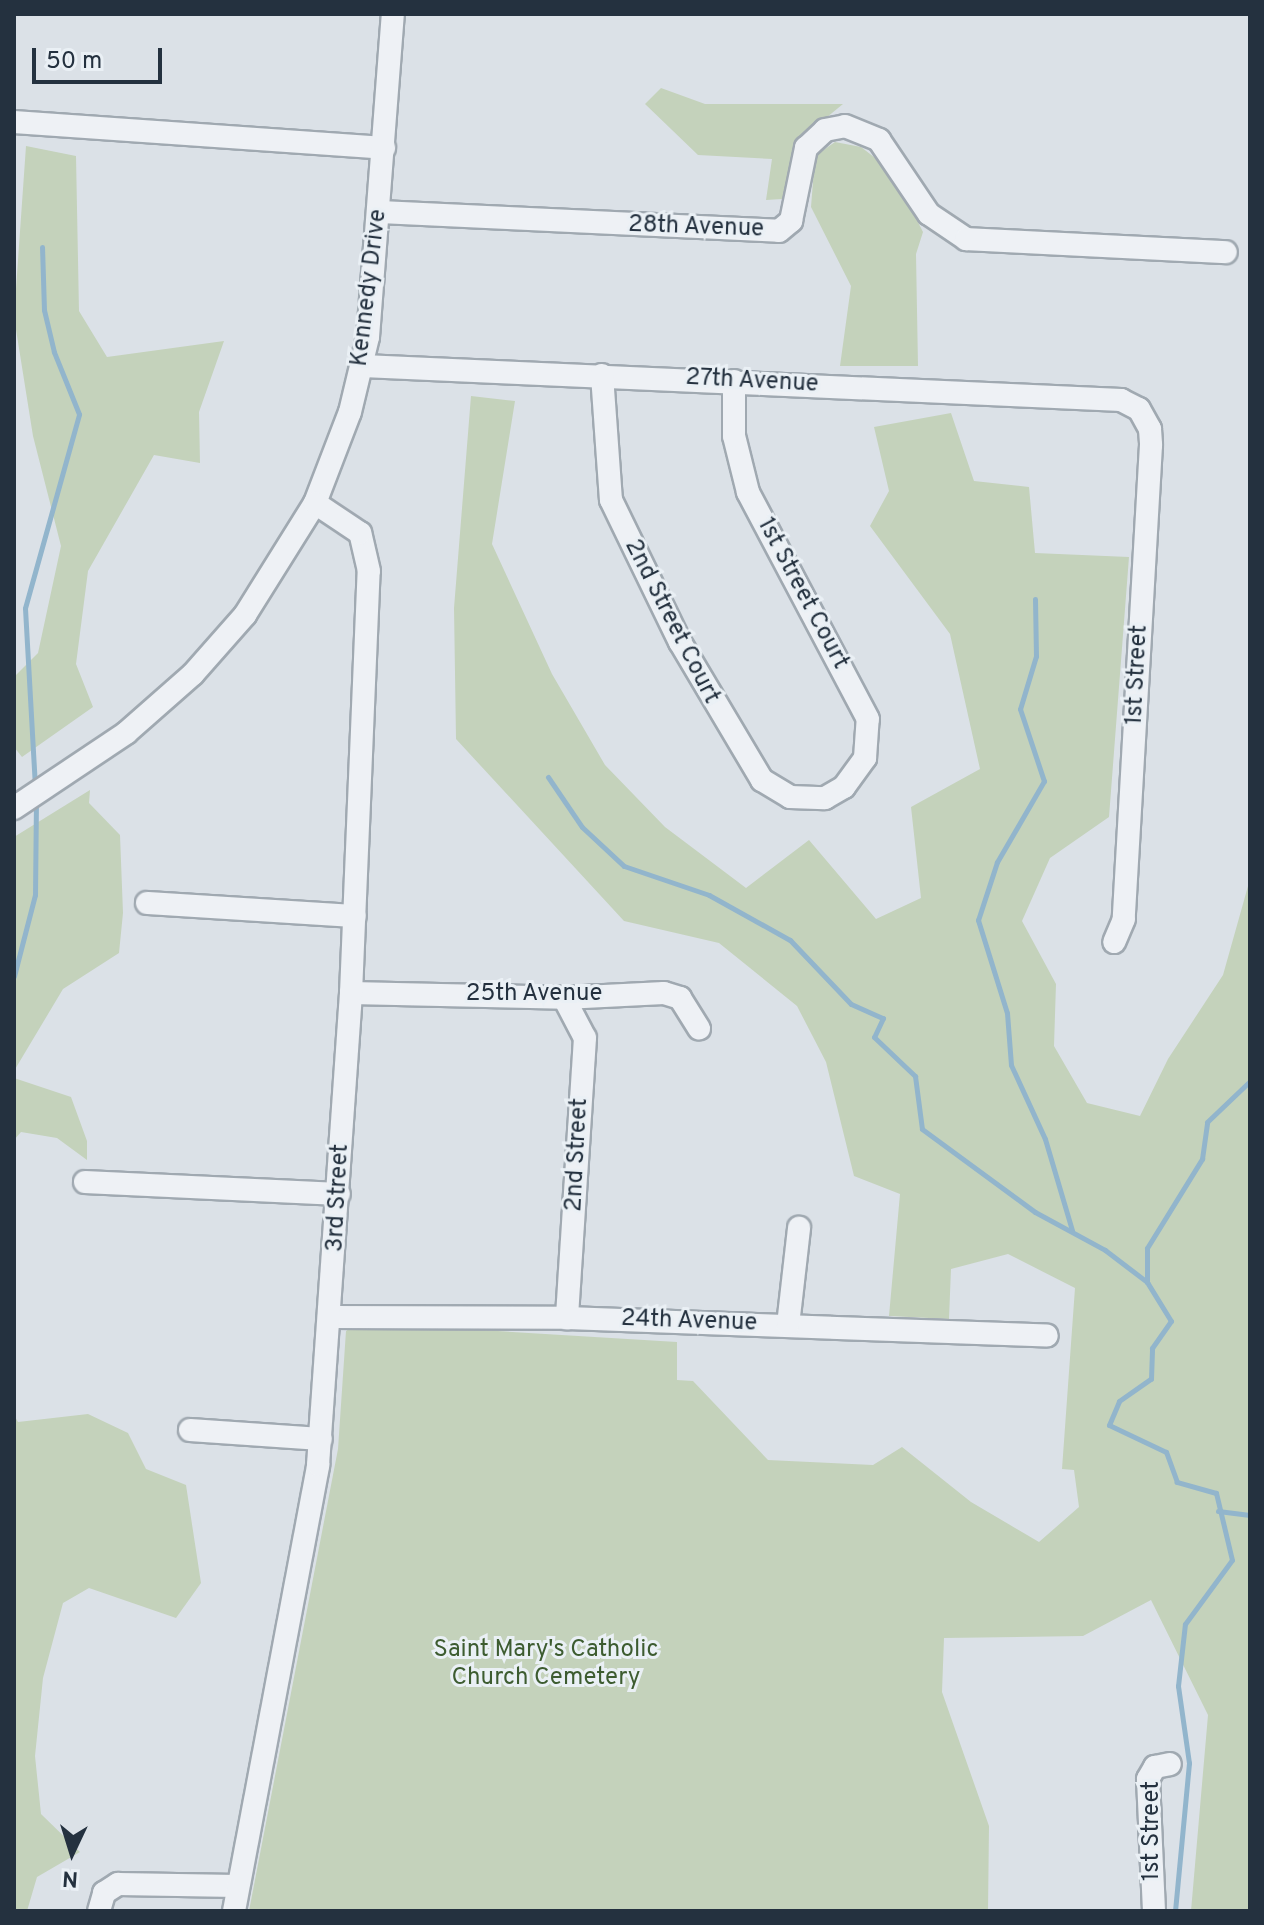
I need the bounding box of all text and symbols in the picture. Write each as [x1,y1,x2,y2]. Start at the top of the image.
scale bar [36,32,166,82]
text: 50 m [46,47,102,77]
street label: Kennedy Drive [346,208,394,368]
street label: 28th Avenue [627,211,765,245]
street label: 27th Avenue [684,364,820,400]
street label: 1st Street Court [750,513,854,675]
street label: 2nd Street Court [617,535,725,709]
street label: 1st Street [1121,624,1155,726]
street label: 25th Avenue [465,981,603,1009]
street label: 2nd Street [561,1097,595,1213]
street label: 3rd Street [322,1143,356,1253]
street label: 24th Avenue [620,1305,758,1339]
park label: Saint Mary's Catholic Church Cemetery [434,1637,658,1693]
street label: 1st Street [1139,1781,1167,1881]
north arrow [32,1813,112,1893]
text: N [61,1863,79,1891]

